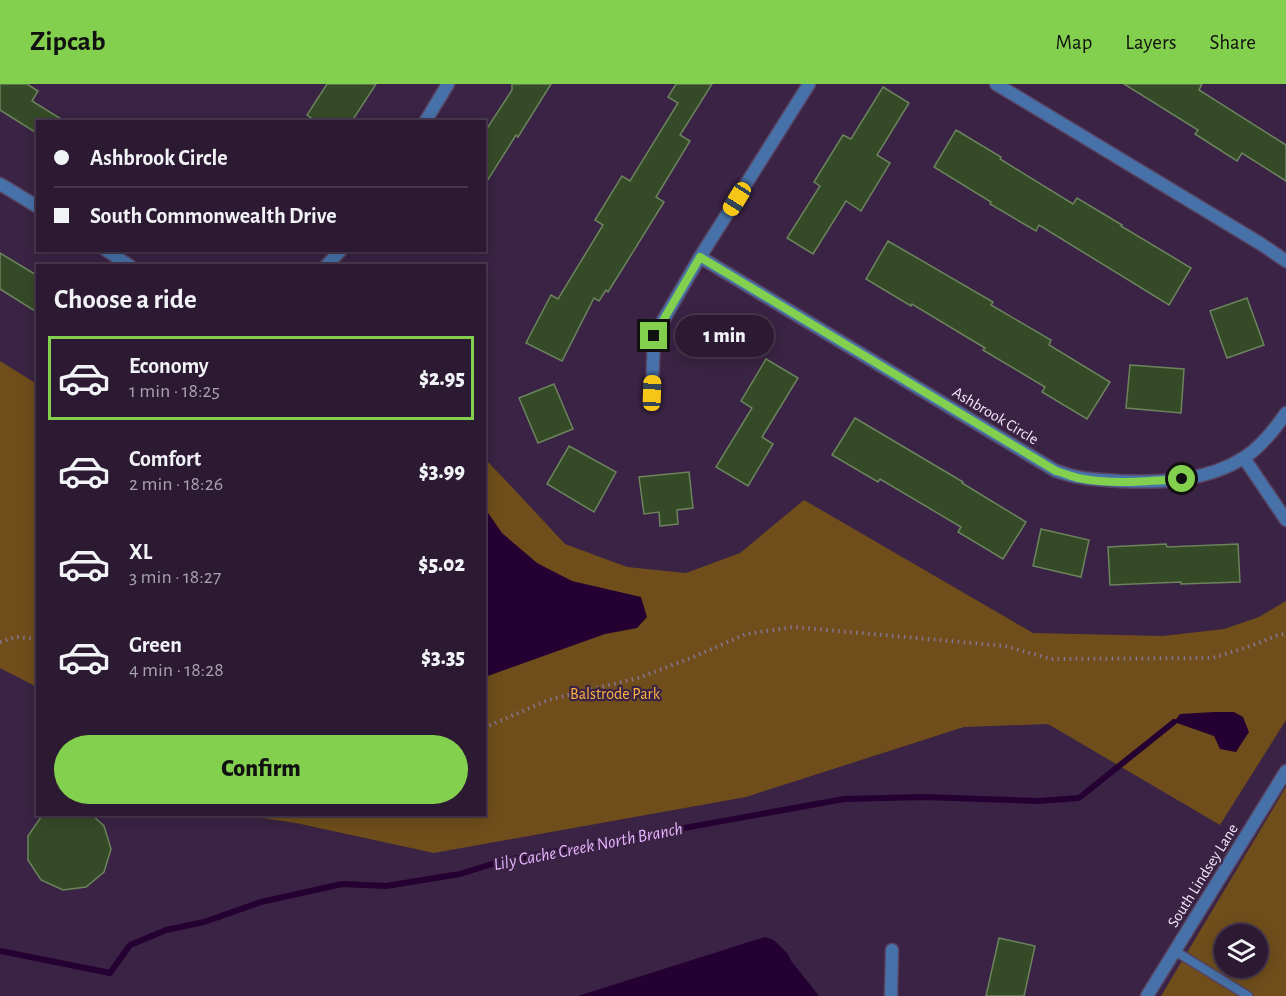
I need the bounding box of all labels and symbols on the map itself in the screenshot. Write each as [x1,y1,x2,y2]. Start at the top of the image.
car [720,179,754,219]
callout: 1 min [675,315,774,357]
route end [640,322,667,349]
car [642,375,662,411]
street label: Ashbrook Circle [950,384,1041,448]
route start [1168,465,1195,492]
park label: Balstrode Park [570,686,661,702]
water label: Lily Cache Creek North Branch [492,820,684,874]
street label: South Lindsey Lane [1165,821,1242,931]

